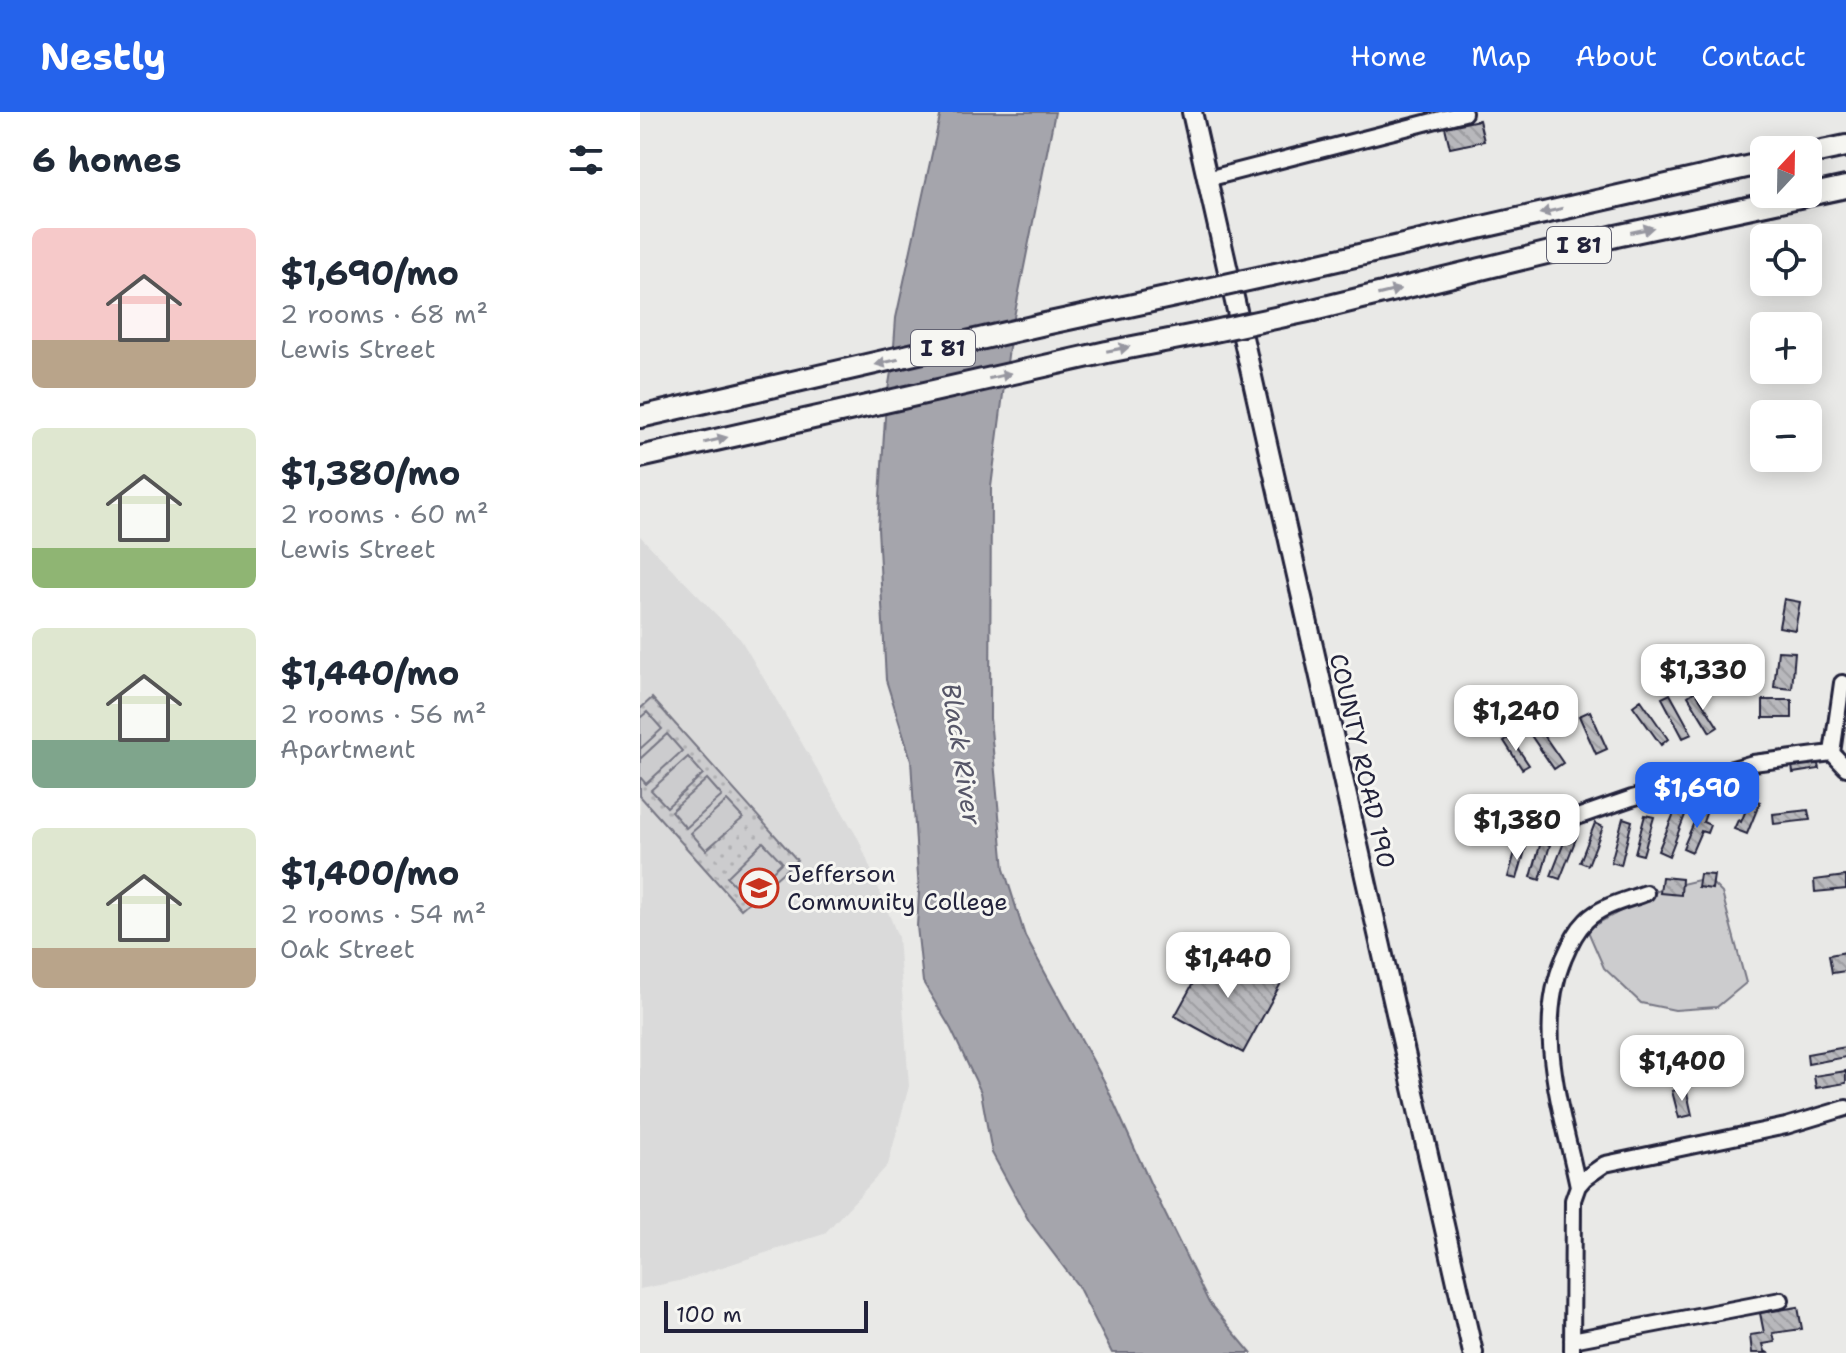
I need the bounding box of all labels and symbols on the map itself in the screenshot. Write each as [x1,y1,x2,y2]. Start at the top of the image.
north arrow [1750,136,1822,208]
one-way arrow [1539,205,1564,218]
one-way arrow [1629,223,1654,236]
road number: I 81 [1547,227,1611,263]
one-way arrow [1377,285,1402,297]
road number: I 81 [911,330,975,366]
one-way arrow [1106,343,1131,355]
one-way arrow [874,356,899,368]
one-way arrow [988,369,1013,382]
one-way arrow [704,433,729,446]
pin: $1,330 [1638,644,1768,712]
street label: COUNTY ROAD 190 [1322,650,1402,872]
water label: Black River [934,681,991,828]
pin: $1,240 [1451,685,1581,753]
pin: $1,690 [1632,762,1762,830]
pin: $1,380 [1452,794,1582,862]
place label: Jefferson Community College [787,858,1008,918]
school or university icon: Jefferson Community College [738,867,780,909]
pin: $1,440 [1163,932,1293,1000]
pin: $1,400 [1617,1035,1747,1103]
scale bar [664,1297,868,1333]

